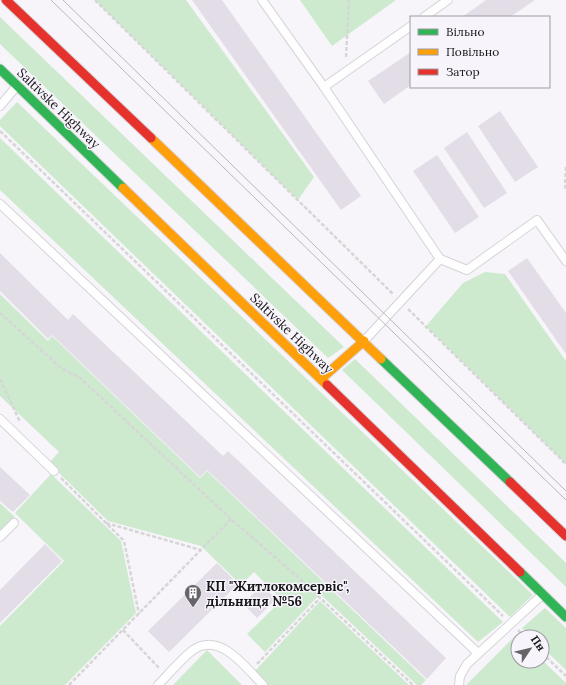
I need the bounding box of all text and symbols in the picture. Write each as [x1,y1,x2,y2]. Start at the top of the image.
legend [410,16,550,88]
text: Вільно [446,24,485,39]
text: Повільно [446,44,499,59]
street label: Saltivske Highway [14,64,104,152]
text: Затор [446,64,480,79]
street label: Saltivske Highway [247,289,337,377]
place label: КП "Житлокомсервіс", дільниця №56 [206,578,349,610]
building icon: КП "Житлокомсервіс", дільниця №56 [183,583,203,608]
north arrow [510,629,550,669]
text: Пн [528,633,548,654]

